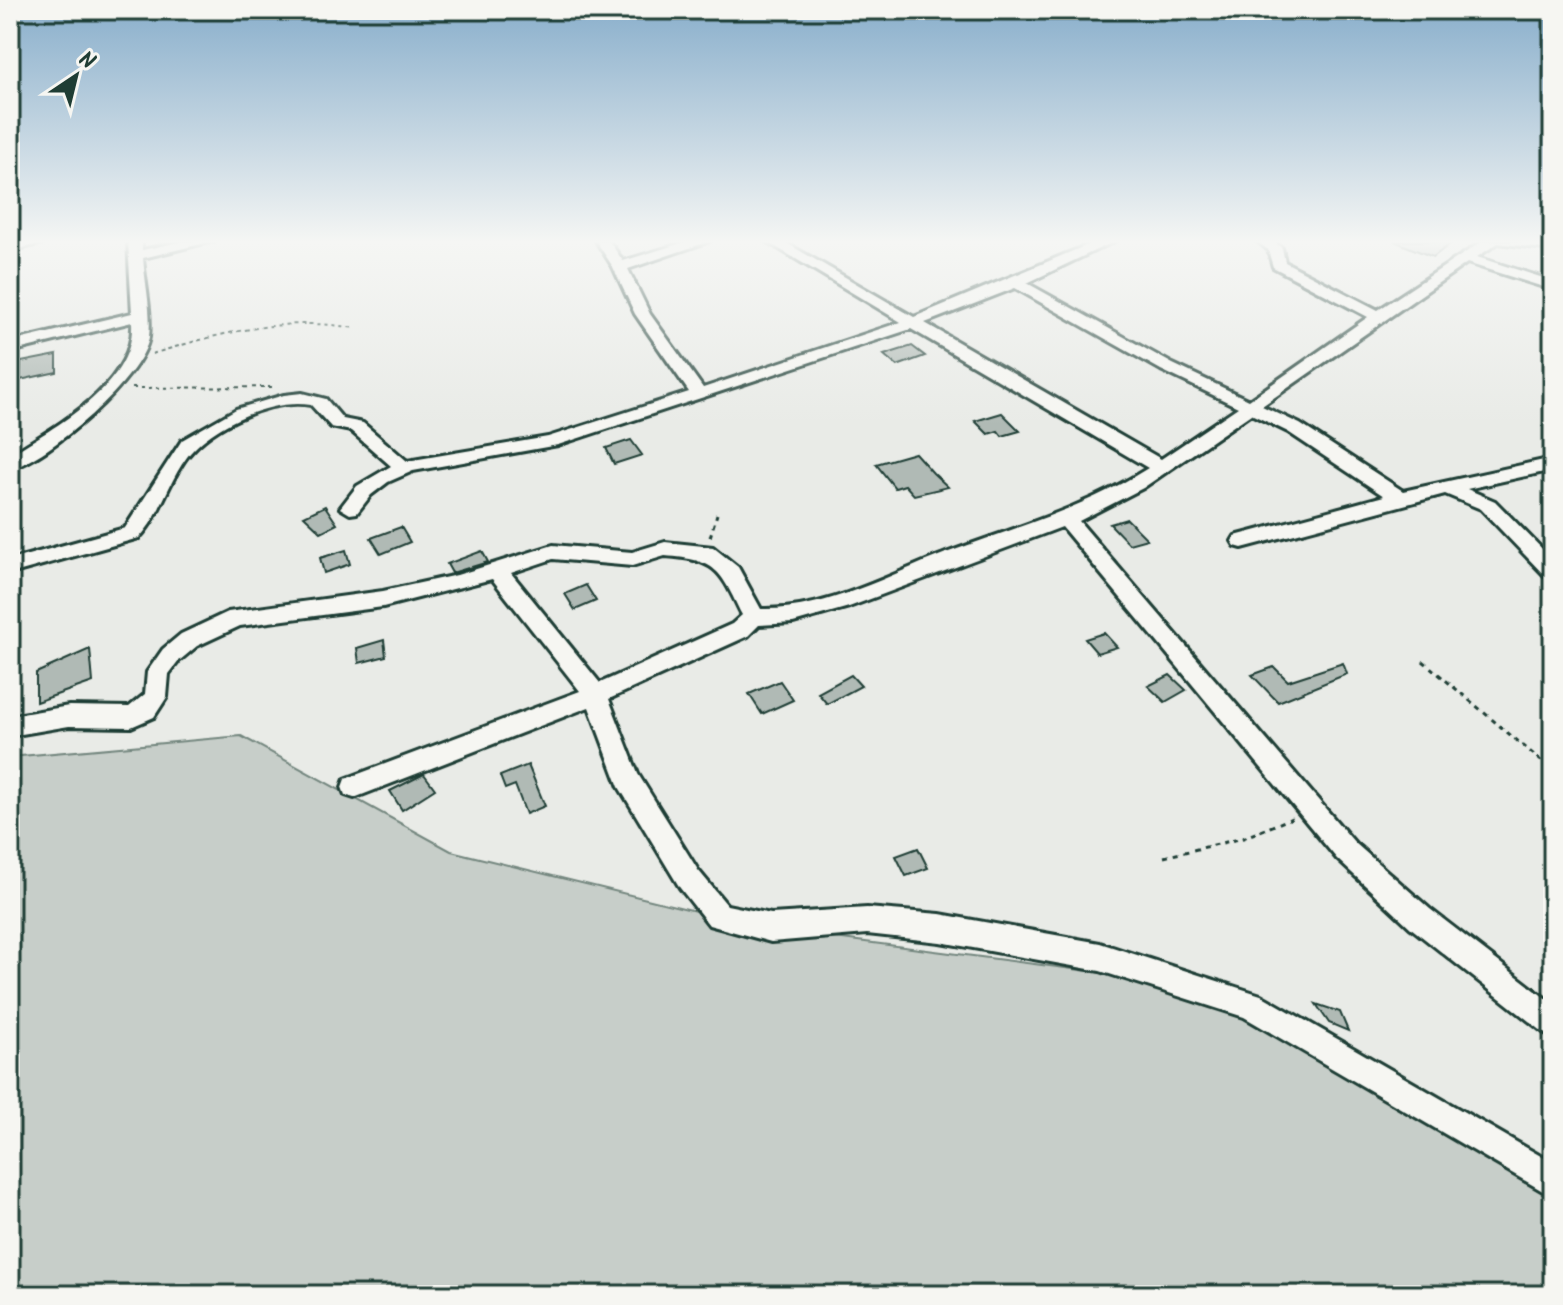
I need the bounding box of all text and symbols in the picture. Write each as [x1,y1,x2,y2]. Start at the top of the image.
north arrow [36,36,116,116]
text: N [70,43,102,80]

